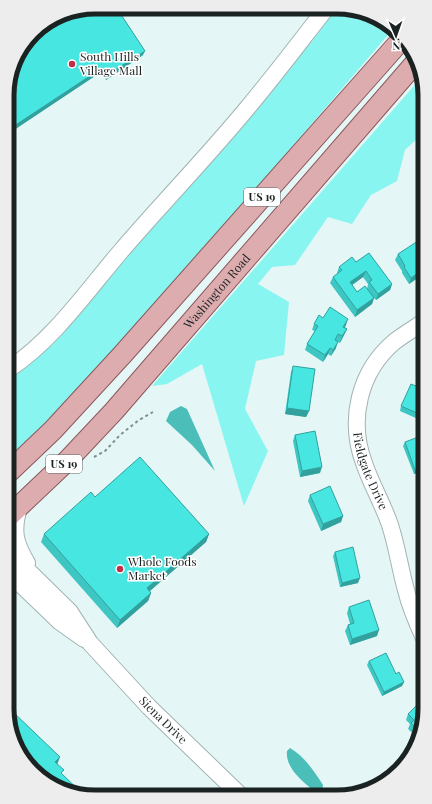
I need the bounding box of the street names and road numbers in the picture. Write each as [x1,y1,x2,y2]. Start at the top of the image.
road number: US 19 [244,188,280,206]
street label: Washington Road [179,250,253,332]
street label: Fieldgate Drive [350,431,392,512]
road number: US 19 [46,455,82,473]
street label: Siena Drive [136,692,191,747]

